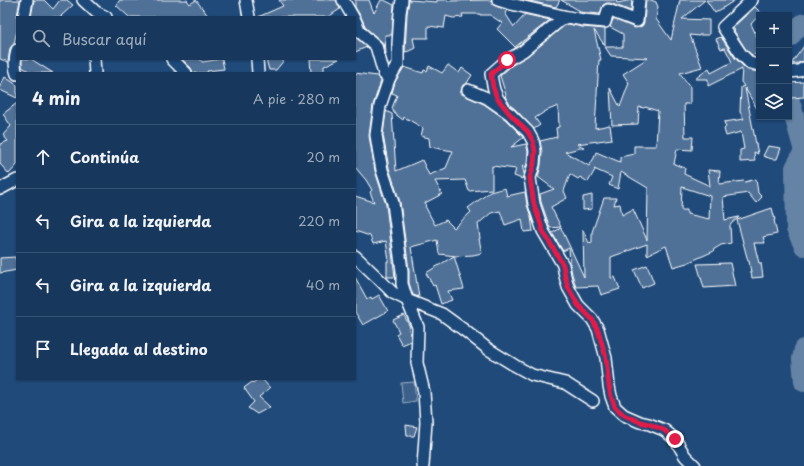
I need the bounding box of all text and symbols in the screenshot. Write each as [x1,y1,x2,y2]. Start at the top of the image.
map controls [756,12,792,120]
button: + [756,12,792,48]
search box [16,16,356,60]
icon: search [30,27,52,49]
text: Buscar aquí [62,27,146,50]
button: − [756,48,792,84]
route start [498,51,516,69]
button: layers [756,84,792,120]
text: 4 min [32,85,80,111]
text: A pie · 280 m [253,89,340,108]
text: Continúa [70,145,139,168]
icon: ahead [32,146,54,168]
text: 20 m [306,147,340,166]
text: Gira a la izquierda [70,209,211,232]
icon: left [32,210,54,232]
text: 220 m [298,211,340,230]
text: Gira a la izquierda [70,273,211,296]
icon: left [32,274,54,296]
text: 40 m [306,275,340,294]
text: Llegada al destino [70,337,208,360]
icon: arrive [32,338,54,360]
route end [666,430,684,448]

